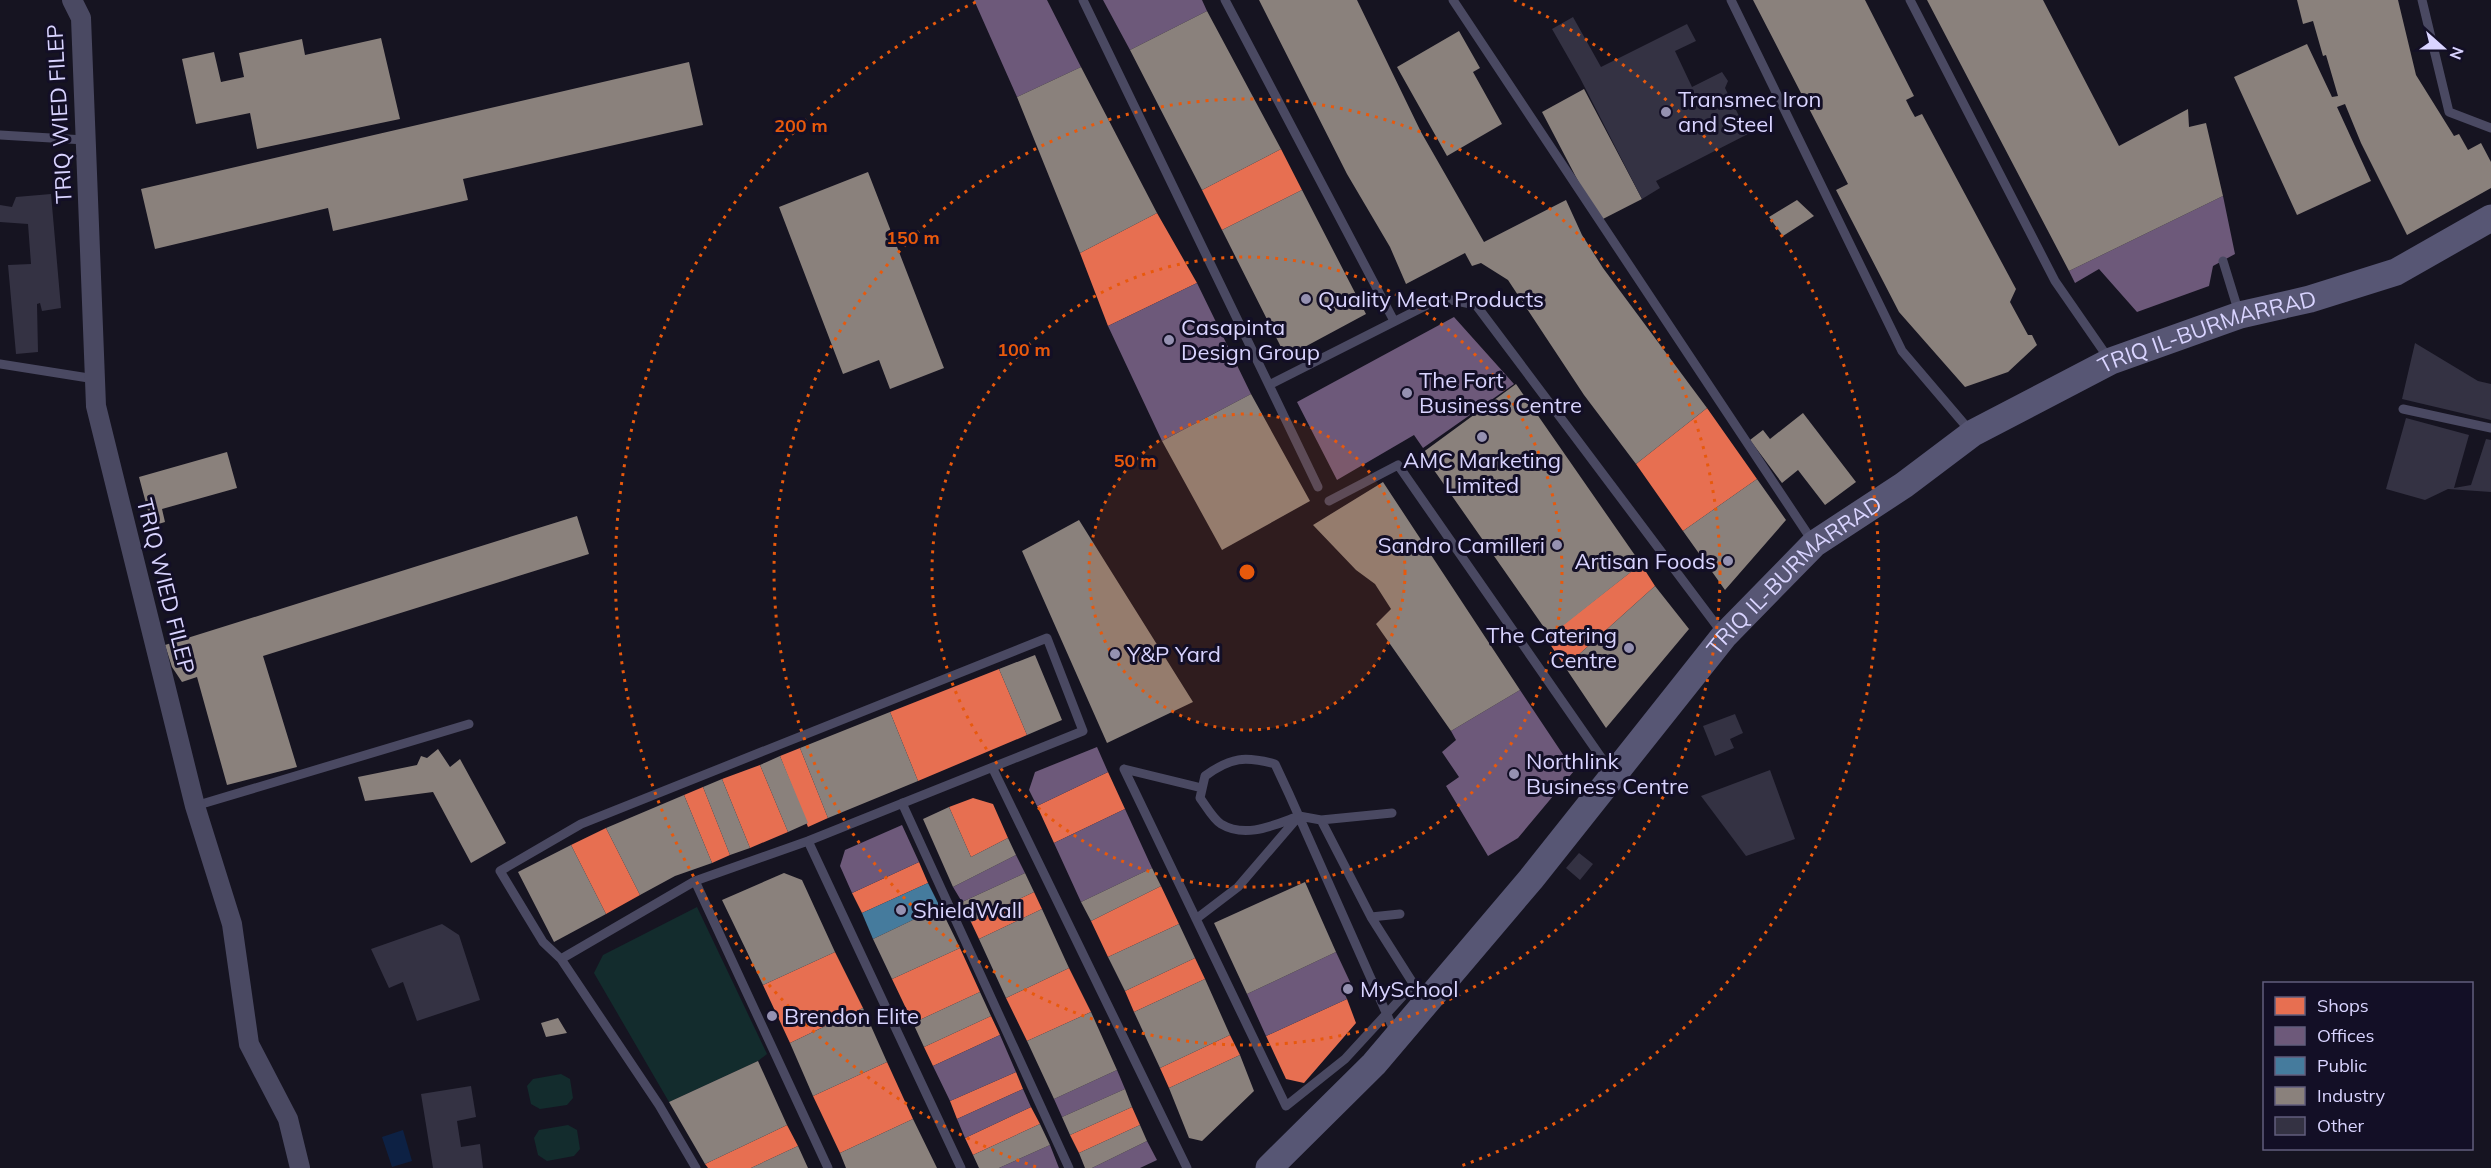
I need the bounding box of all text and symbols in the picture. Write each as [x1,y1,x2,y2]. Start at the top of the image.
north arrow [2413,18,2473,78]
street label: TRIQ WIED FILEP [40,24,78,204]
text: N [2446,44,2469,63]
place label: Transmec Iron and Steel [1678,85,1821,138]
marker: Transmec Iron and Steel [1659,105,1673,119]
text: 200 m [774,114,828,137]
text: 150 m [886,226,940,249]
street label: TRIQ IL-BURMARRAD [2093,284,2319,379]
place label: Quality Meat Products [1318,285,1544,313]
marker: Quality Meat Products [1299,292,1313,306]
place label: Casapinta Design Group [1181,313,1320,366]
marker: Casapinta Design Group [1162,333,1176,347]
text: 100 m [997,338,1051,361]
place label: The Fort Business Centre [1419,366,1582,419]
marker: The Fort Business Centre [1400,386,1414,400]
marker: AMC Marketing Limited [1475,430,1489,444]
place label: AMC Marketing Limited [1403,446,1561,499]
text: 50 m [1114,449,1156,472]
street label: TRIQ IL-BURMARRAD [1700,489,1887,661]
street label: TRIQ WIED FILEP [131,496,201,676]
place label: Sandro Camilleri [1378,531,1545,559]
marker: Sandro Camilleri [1550,538,1564,552]
place label: Artisan Foods [1574,547,1716,575]
marker: Artisan Foods [1721,554,1735,568]
centre of rings [1237,562,1257,582]
place label: The Catering Centre [1486,621,1617,674]
place label: Y&P Yard [1126,640,1221,668]
marker: The Catering Centre [1622,641,1636,655]
marker: Y&P Yard [1108,647,1122,661]
place label: Northlink Business Centre [1526,747,1689,800]
marker: Northlink Business Centre [1507,767,1521,781]
place label: ShieldWall [913,896,1022,924]
marker: ShieldWall [894,903,908,917]
place label: MySchool [1360,975,1458,1003]
marker: MySchool [1341,982,1355,996]
legend [2263,982,2473,1150]
text: Shops [2317,994,2369,1017]
place label: Brendon Elite [784,1002,919,1030]
marker: Brendon Elite [765,1009,779,1023]
text: Offices [2317,1024,2375,1047]
text: Public [2317,1054,2367,1077]
text: Industry [2317,1084,2386,1107]
text: Other [2317,1114,2365,1137]

